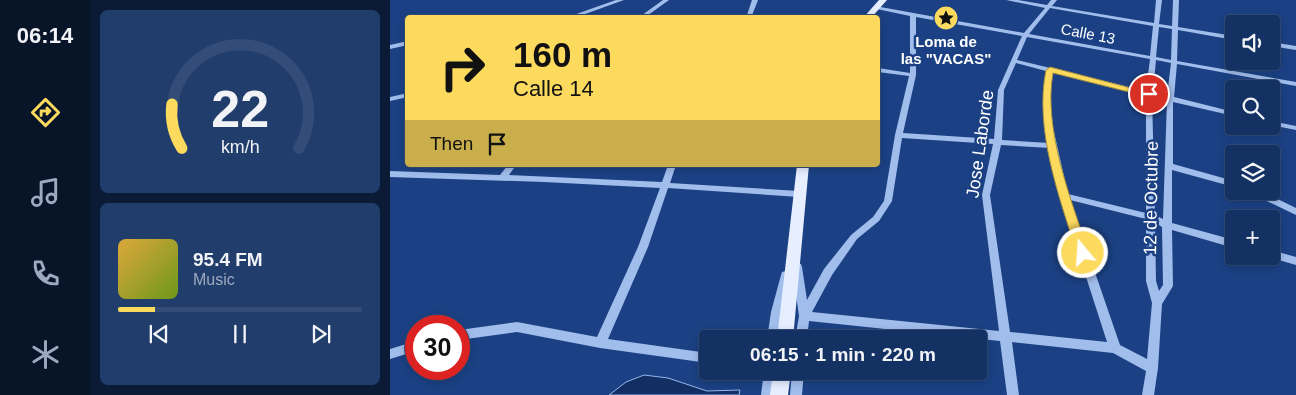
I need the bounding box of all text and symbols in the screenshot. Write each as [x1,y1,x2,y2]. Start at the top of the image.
place icon: Loma de las "VACAS" [933,5,959,31]
map controls [1225,15,1280,265]
button: sound [1225,15,1280,70]
street label: Calle 13 [1059,20,1117,47]
text: 06:14 [17,23,73,48]
place label: Loma de las "VACAS" [901,33,991,67]
icon: right [430,35,495,100]
text: 160 m [513,35,612,74]
pin [1128,73,1170,115]
text: Calle 14 [513,76,594,101]
text: 22 [211,80,269,138]
icon: arrive [1135,80,1163,108]
button: search [1225,80,1280,135]
street label: Jose Laborde [963,89,997,199]
icon: directions [28,95,63,130]
icon: arrive [483,130,511,158]
text: Then [430,133,473,154]
text: km/h [221,137,259,157]
street label: 12 de Octubre [1140,141,1162,255]
button: layers [1225,145,1280,200]
icon: music [28,175,63,210]
button: + [1225,210,1280,265]
position arrow [1056,226,1108,278]
text: 95.4 FM [193,249,263,270]
icon: phone [28,256,63,291]
text: Music [193,271,235,288]
speed limit sign: 30 [405,315,470,380]
icon: previous [145,320,173,348]
icon: pause [226,320,254,348]
icon: next [307,320,335,348]
icon: climate [28,337,63,372]
text: 06:15 · 1 min · 220 m [750,344,936,365]

